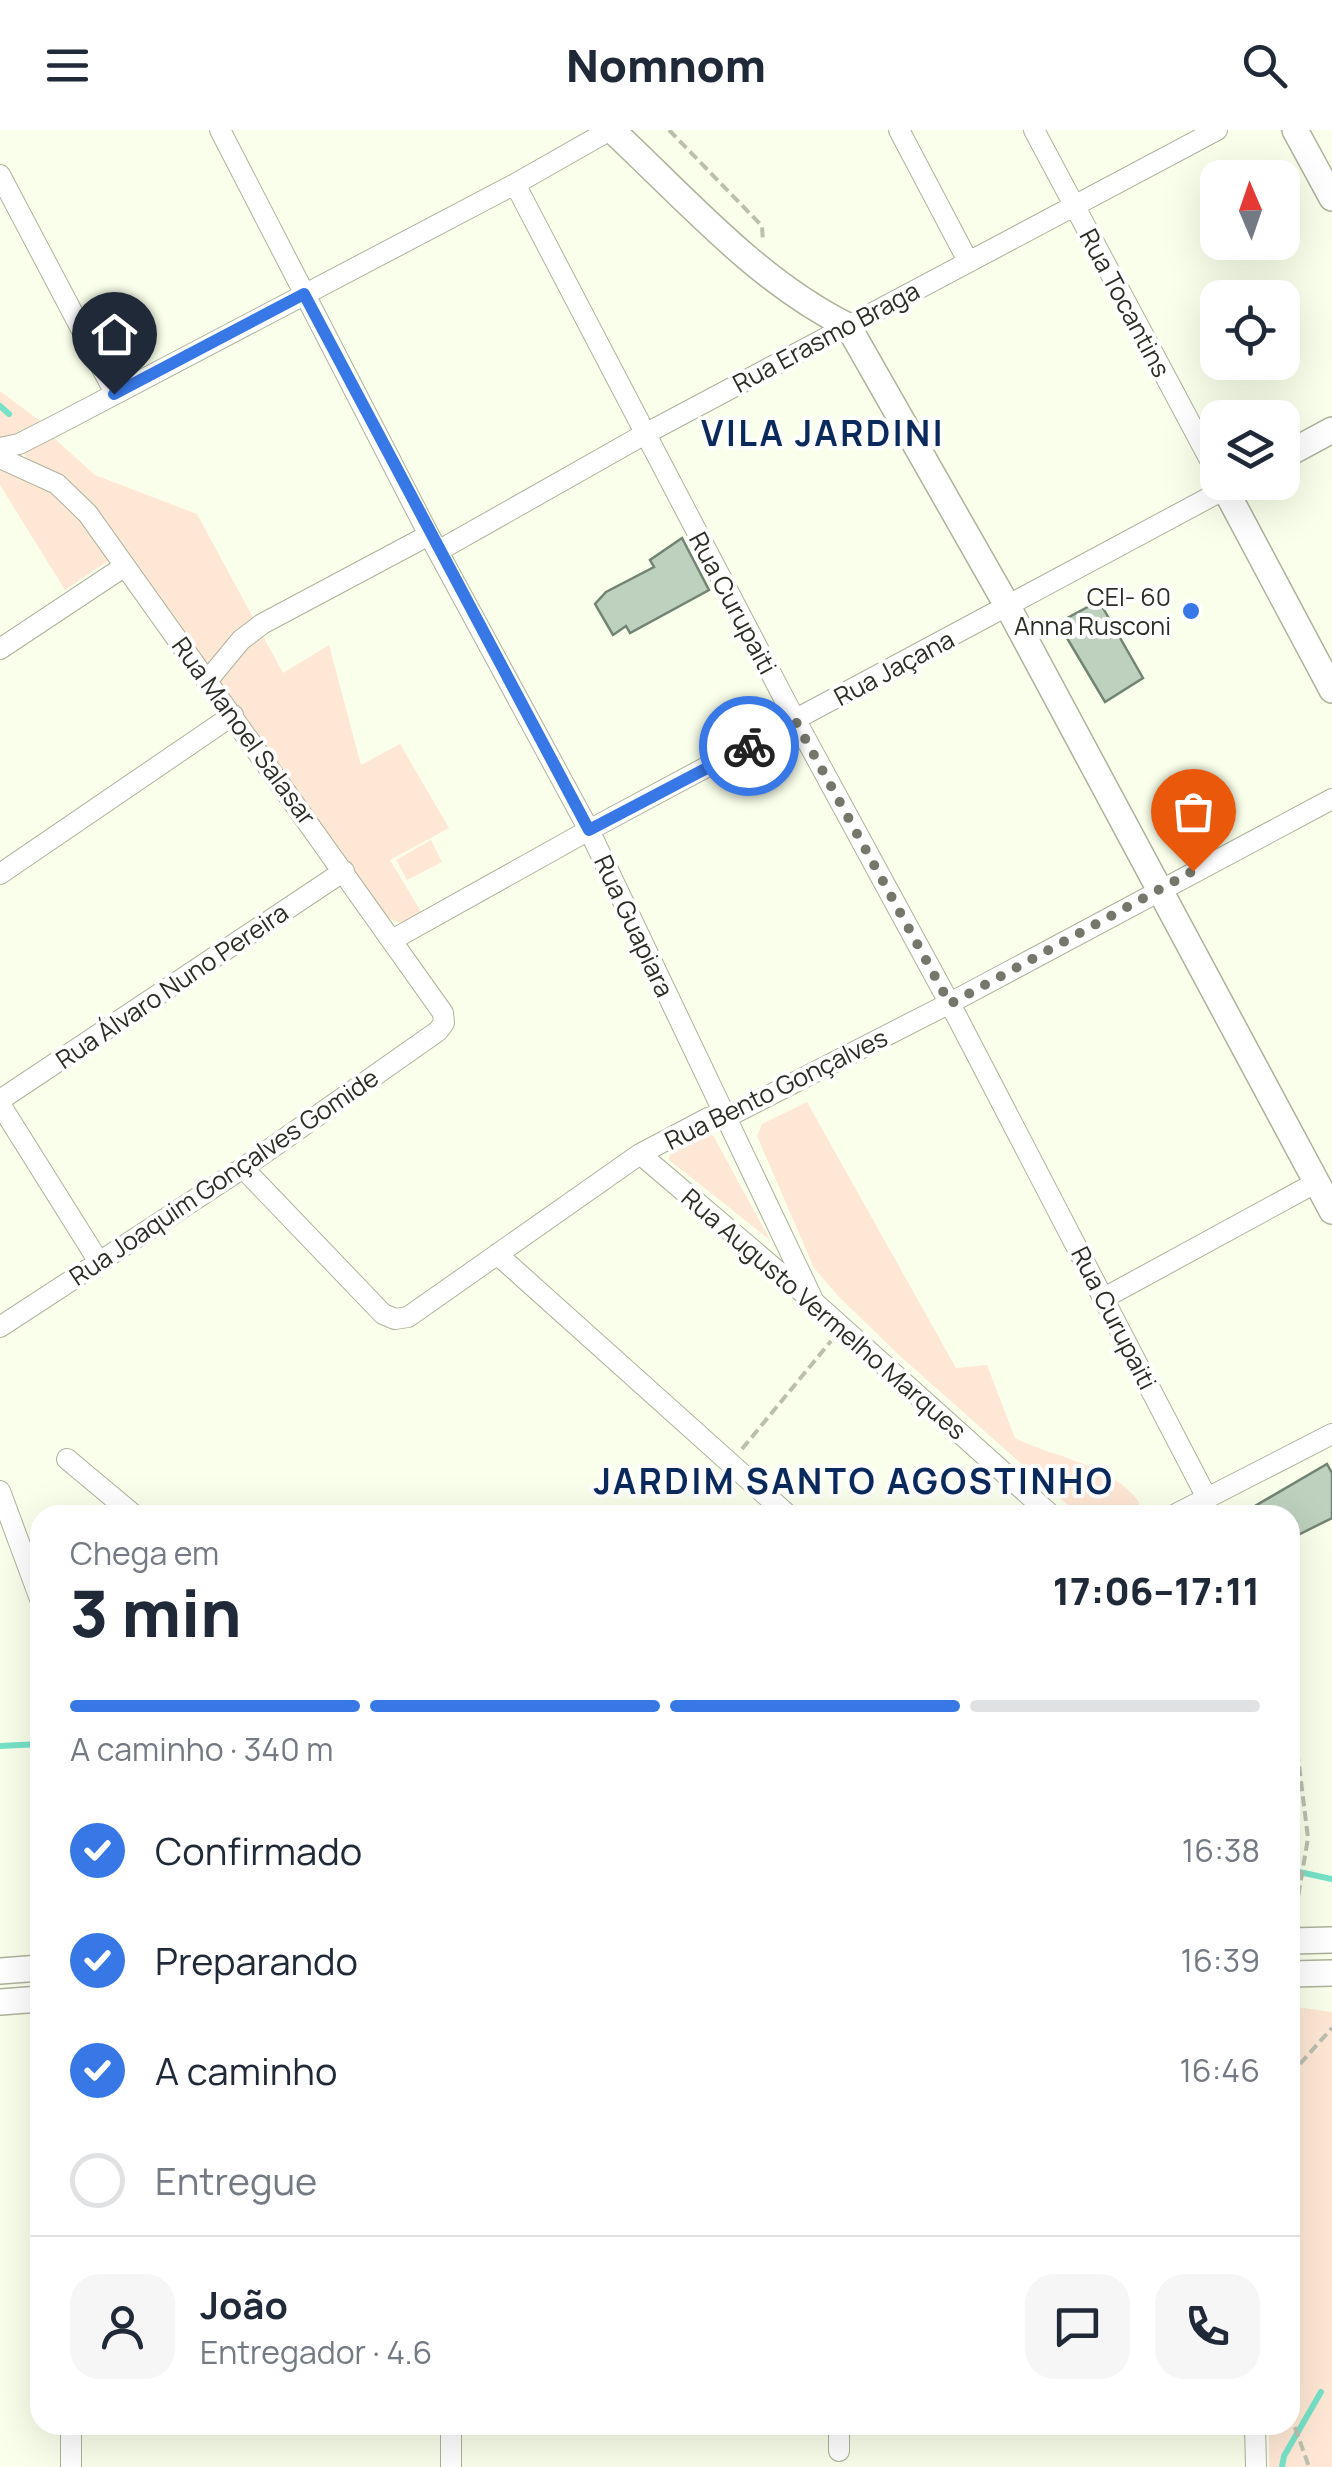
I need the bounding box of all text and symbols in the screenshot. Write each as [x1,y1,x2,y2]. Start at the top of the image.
text: Nomnom [566,34,766,96]
icon: menu [40,38,95,93]
icon: search [1237,38,1292,93]
north arrow [1200,160,1300,260]
map controls [1200,160,1300,500]
street label: Rua Tocantins [1072,222,1179,383]
street label: Rua Erasmo Braga [726,273,925,401]
button: locate [1200,280,1300,380]
pin [72,292,157,395]
icon: home [87,307,142,362]
button: layers [1200,400,1300,500]
district label: VILA JARDINI [701,409,945,457]
street label: Rua Curupaiti [681,525,786,680]
place label: CEI- 60 Anna Rusconi [1014,579,1171,643]
marker: CEI- 60 Anna Rusconi [1180,600,1202,622]
street label: Rua Jaçana [828,621,960,714]
street label: Rua Manoel Salasar [164,630,325,832]
courier [699,696,799,796]
icon: bike [722,719,777,774]
pin [1151,769,1236,872]
icon: bag [1166,784,1221,839]
street label: Rua Guapiara [586,849,683,1002]
street label: Rua Álvaro Nuno Pereira [49,895,295,1077]
street label: Rua Bento Gonçalves [659,1019,893,1158]
street label: Rua Joaquim Gonçalves Gomide [62,1060,385,1293]
street label: Rua Augusto Vermelho Marques [674,1180,974,1447]
street label: Rua Curupaiti [1063,1240,1166,1395]
district label: JARDIM SANTO AGOSTINHO [593,1457,1115,1505]
text: Chega em [70,1531,219,1575]
text: 17:06–17:11 [1053,1564,1260,1616]
text: 3 min [70,1568,242,1657]
text: A caminho · 340 m [70,1727,333,1771]
icon: check [70,1823,125,1878]
text: Confirmado [155,1824,362,1876]
text: 16:38 [1182,1828,1260,1872]
icon: check [70,1933,125,1988]
text: Preparando [155,1934,358,1986]
text: 16:39 [1181,1938,1260,1982]
icon: check [70,2043,125,2098]
text: A caminho [155,2044,337,2096]
text: 16:46 [1179,2048,1260,2092]
text: Entregue [155,2154,317,2206]
button: person [70,2274,175,2379]
button: chat [1025,2274,1130,2379]
button: phone [1155,2274,1260,2379]
text: João [200,2278,288,2330]
text: Entregador · 4.6 [200,2330,432,2374]

